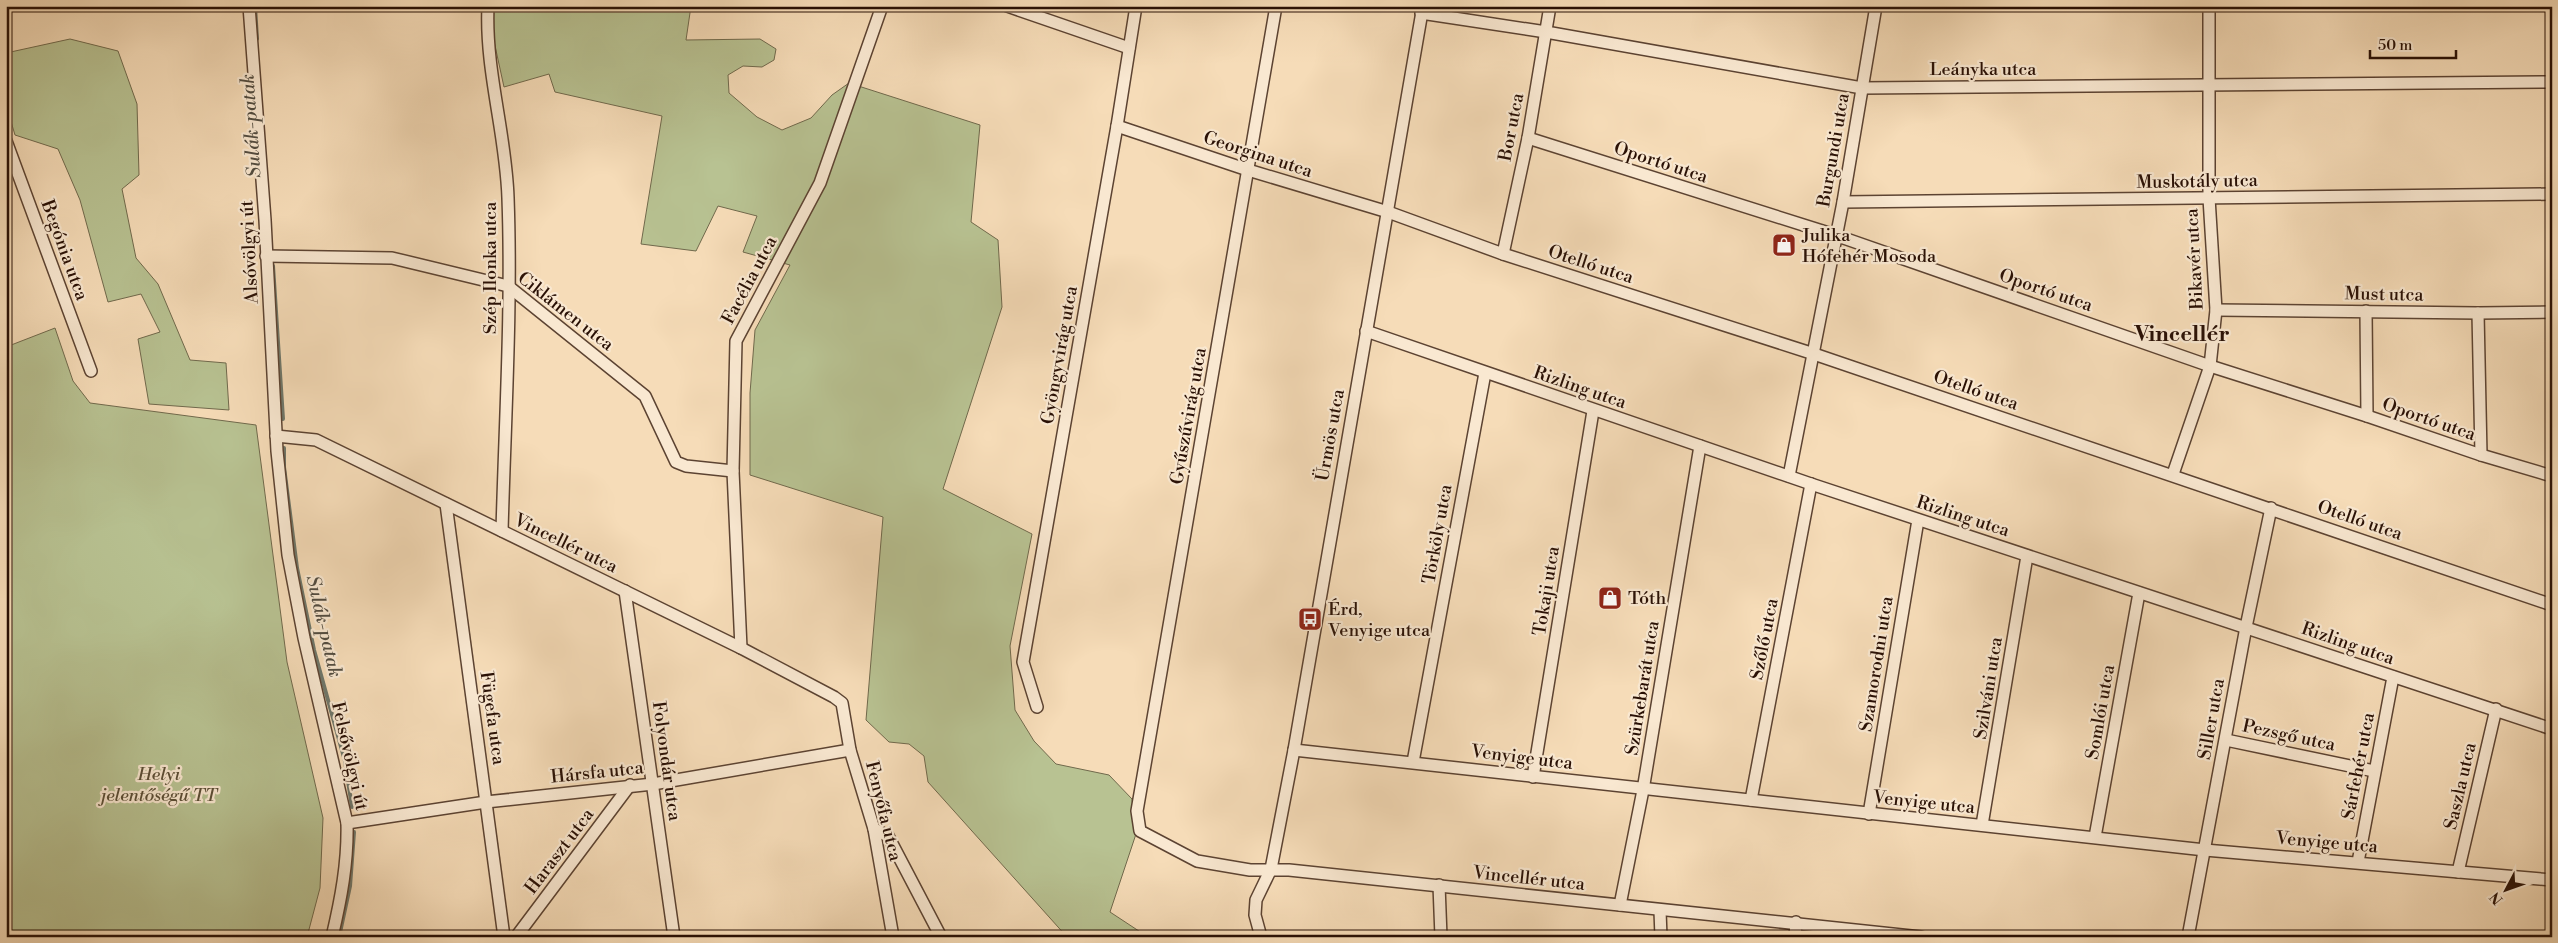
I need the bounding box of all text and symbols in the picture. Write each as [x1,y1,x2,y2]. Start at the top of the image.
scale bar [2370,28,2457,60]
text: 50 m [2378,36,2412,55]
street label: Leányka utca [1930,58,2037,81]
water label: Sulák-patak [235,73,267,179]
street label: Bor utca [1493,90,1530,164]
street label: Burgundi utca [1812,90,1855,210]
street label: Georgina utca [1200,126,1316,183]
street label: Oportó utca [1611,136,1712,189]
street label: Muskotály utca [2136,169,2259,194]
street label: Begónia utca [35,196,94,304]
street label: Alsóvölgyi út [235,199,264,305]
street label: Szép Ilonka utca [479,201,502,334]
street label: Bikavér utca [2180,207,2209,311]
place label: Julika Hófehér Mosoda [1801,224,1937,268]
street label: Facélia utca [717,231,783,328]
shop icon: Julika Hófehér Mosoda [1771,232,1797,258]
street label: Otelló utca [1545,240,1637,289]
street label: Oportó utca [1996,264,2096,318]
street label: Ciklámen utca [513,267,619,357]
street label: Must utca [2344,282,2425,307]
street label: Gyöngyvirág utca [1036,283,1083,426]
district label: Vincellér [2133,321,2230,348]
street label: Gyűszűvirág utca [1165,345,1212,486]
street label: Rizling utca [1530,361,1630,414]
street label: Otelló utca [1930,365,2022,416]
street label: Ürmös utca [1311,386,1350,483]
street label: Oportó utca [2379,393,2479,447]
street label: Törköly utca [1417,482,1458,586]
street label: Rizling utca [1913,491,2013,543]
street label: Otelló utca [2314,495,2406,546]
street label: Vincellér utca [509,508,622,579]
street label: Tokaji utca [1528,544,1565,637]
water label: Sulák-patak [301,573,347,680]
shop icon: Tóth [1597,585,1623,611]
place label: Tóth [1628,587,1667,610]
street label: Szamorodni utca [1854,594,1899,733]
street label: Szőlő utca [1745,595,1784,682]
place label: Érd, Venyige utca [1327,598,1431,642]
bus stop icon: Érd, Venyige utca [1297,606,1323,632]
street label: Rizling utca [2298,617,2398,670]
street label: Szürkebarát utca [1620,618,1665,757]
street label: Szilváni utca [1969,634,2008,741]
street label: Somlói utca [2081,662,2120,761]
street label: Fügefa utca [475,670,511,767]
street label: Siller utca [2193,676,2230,762]
street label: Felsővölgyi út [326,699,373,813]
street label: Folyondár utca [647,700,686,823]
street label: Sárfehér utca [2337,710,2380,822]
street label: Pezsgő utca [2240,714,2338,757]
street label: Saszla utca [2439,739,2482,832]
street label: Venyige utca [1469,740,1575,775]
street label: Hársfa utca [550,756,645,789]
street label: Fenyőfa utca [860,759,907,864]
park label: Helyi jelentőségű TT [98,763,219,807]
street label: Venyige utca [1871,786,1977,819]
street label: Haraszt utca [520,803,600,899]
street label: Venyige utca [2274,826,2380,858]
street label: Vincellér utca [1471,861,1587,896]
north arrow [2480,866,2530,916]
text: N [2487,888,2507,908]

